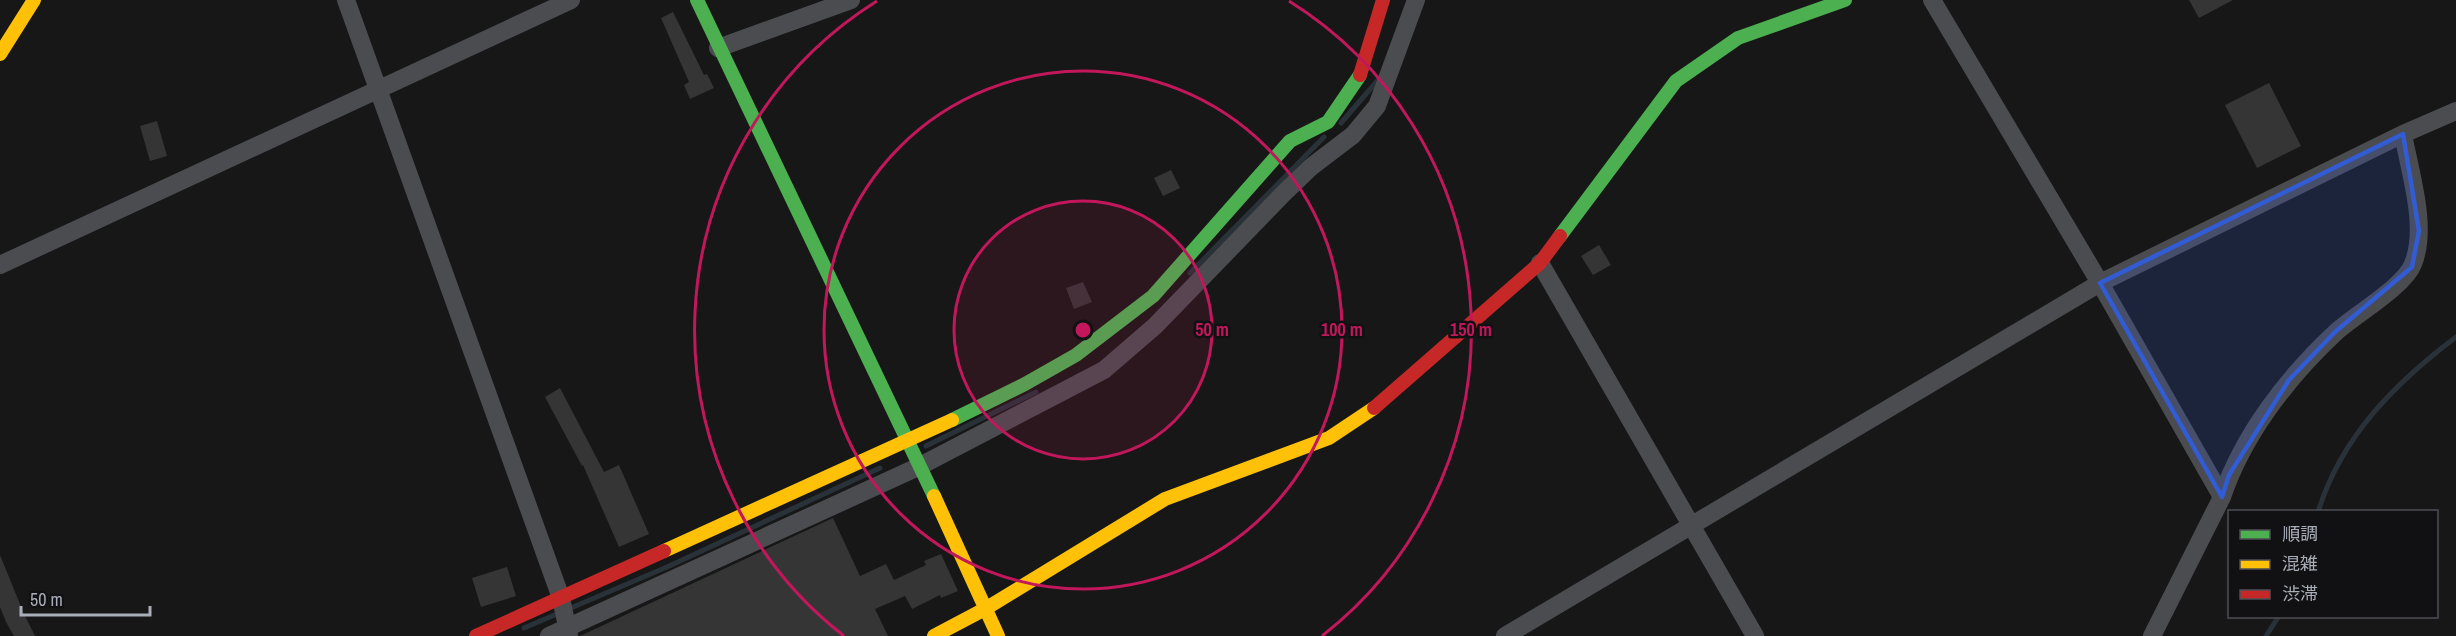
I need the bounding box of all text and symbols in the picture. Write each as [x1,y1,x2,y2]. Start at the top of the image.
text: 50 m [1195,317,1229,342]
text: 100 m [1321,317,1363,342]
text: 150 m [1450,317,1492,342]
centre of rings [1073,320,1093,340]
legend [2228,510,2438,618]
text: 順調 [2282,521,2318,546]
text: 混雑 [2282,551,2318,576]
scale bar [21,579,150,617]
text: 渋滞 [2282,581,2318,606]
text: 50 m [30,587,63,612]

